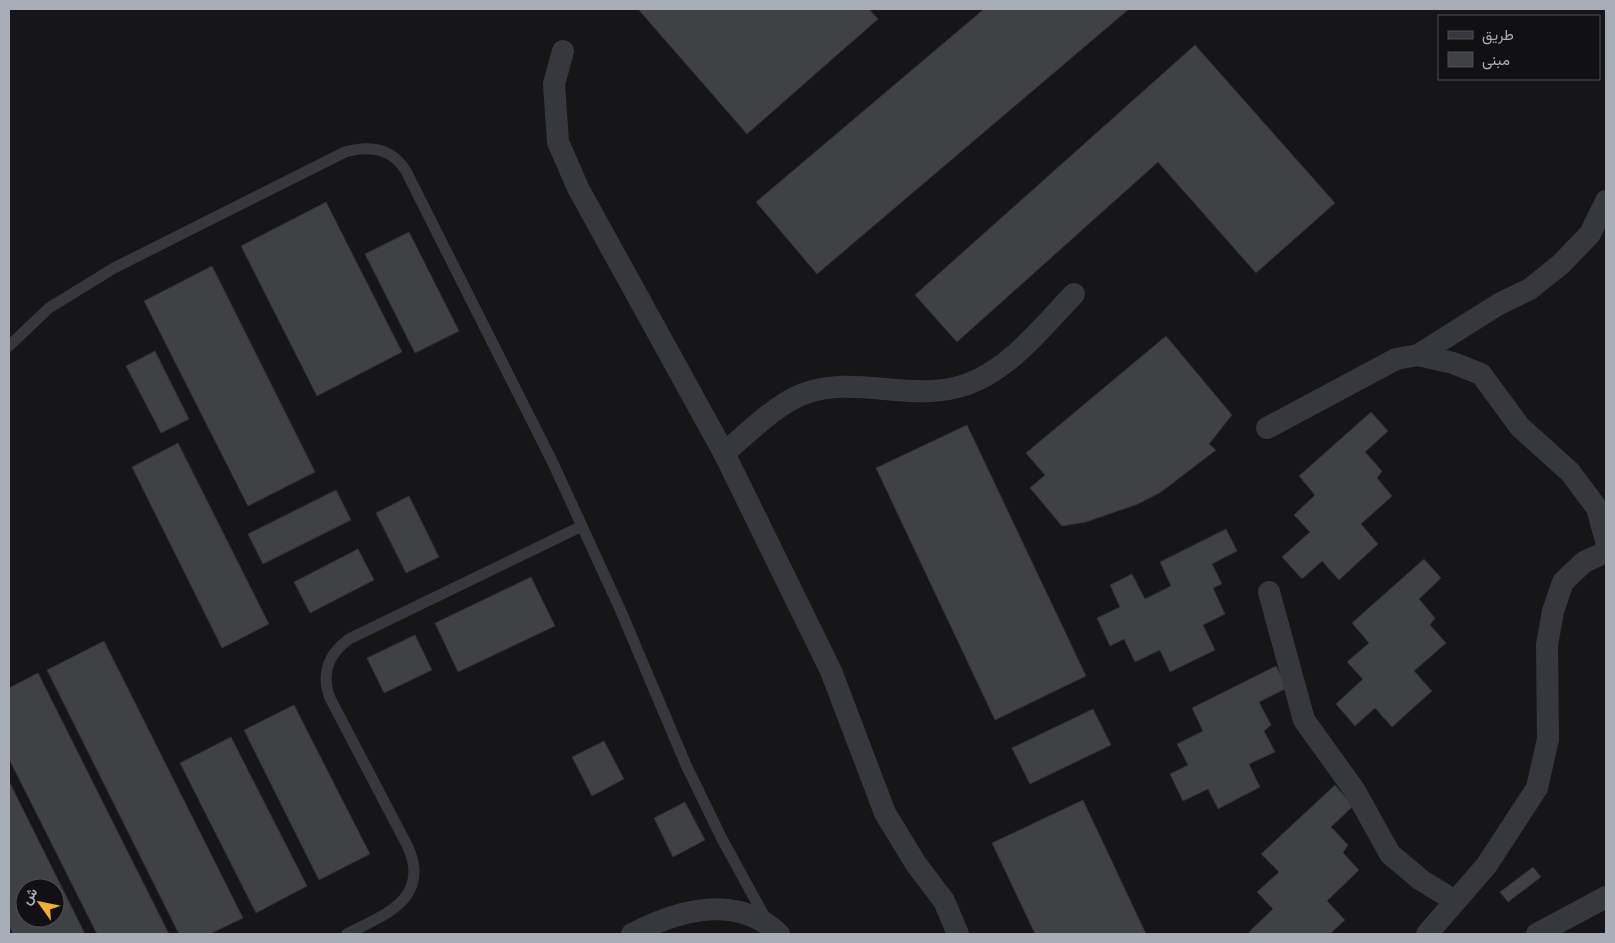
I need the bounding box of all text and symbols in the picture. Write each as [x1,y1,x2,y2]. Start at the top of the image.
legend [1438,15,1600,80]
text: طريق [1482,26,1514,45]
text: مبنى [1482,51,1510,70]
north arrow [15,878,65,928]
text: ش [18,884,41,908]

